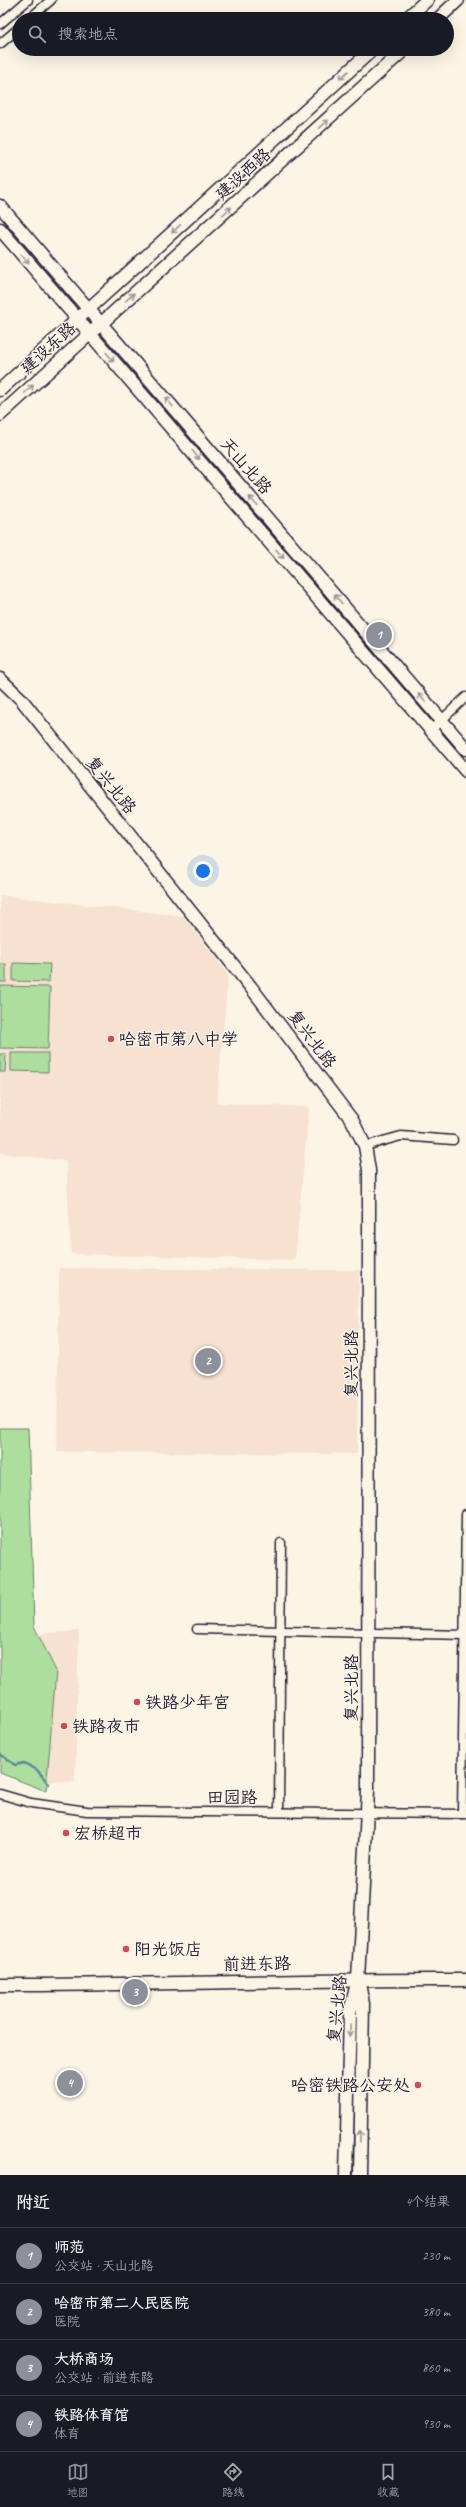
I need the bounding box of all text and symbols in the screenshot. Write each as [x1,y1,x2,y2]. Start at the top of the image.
search box [12,12,454,56]
icon: search [26,23,48,45]
text: 搜索地点 [58,25,118,44]
one-way arrow [339,70,349,80]
one-way arrow [319,119,329,129]
street label: 建设西路 [211,143,275,205]
one-way arrow [222,206,233,215]
one-way arrow [171,224,181,233]
one-way arrow [21,253,30,264]
one-way arrow [125,292,135,301]
street label: 建设东路 [16,317,80,379]
one-way arrow [106,352,115,362]
one-way arrow [24,384,34,394]
one-way arrow [164,397,173,407]
street label: 天山北路 [216,433,276,499]
one-way arrow [191,450,200,461]
one-way arrow [249,495,258,506]
one-way arrow [276,549,285,559]
one-way arrow [333,594,342,605]
pin: 1 [366,620,392,650]
one-way arrow [418,693,427,704]
street label: 复兴北路 [81,752,141,818]
your location [193,861,213,881]
street label: 复兴北路 [283,1006,341,1072]
place label: 哈密市第八中学 [119,1029,238,1050]
marker: 哈密市第八中学 [106,1034,116,1044]
street label: 复兴北路 [341,1330,362,1398]
pin: 2 [195,1346,221,1376]
street label: 复兴北路 [341,1654,362,1722]
place label: 铁路少年宫 [145,1692,230,1713]
marker: 铁路少年宫 [132,1697,142,1707]
place label: 铁路夜市 [72,1716,140,1737]
marker: 铁路夜市 [59,1721,69,1731]
street label: 田园路 [207,1787,258,1808]
place label: 宏桥超市 [74,1823,142,1844]
marker: 宏桥超市 [61,1828,71,1838]
place label: 阳光饭店 [134,1939,202,1960]
marker: 阳光饭店 [121,1944,131,1954]
street label: 前进东路 [223,1953,291,1975]
street label: 复兴北路 [323,1974,351,2044]
pin: 3 [122,1977,148,2007]
one-way arrow [346,2024,353,2037]
pin: 4 [57,2068,83,2098]
place label: 哈密铁路公安处 [291,2075,410,2096]
marker: 哈密铁路公安处 [413,2080,423,2090]
one-way arrow [356,2130,364,2143]
text: 附近 [16,2192,50,2213]
text: 4个结果 [405,2194,450,2210]
text: 师范 [54,2238,84,2257]
text: 1 [26,2248,32,2264]
text: 230 m [422,2248,450,2264]
text: 公交站 · 天山北路 [54,2258,154,2274]
text: 哈密市第二人民医院 [54,2294,189,2313]
text: 2 [26,2304,32,2320]
text: 380 m [422,2304,450,2320]
text: 医院 [54,2314,80,2330]
text: 大桥商场 [54,2350,114,2369]
text: 3 [26,2360,32,2376]
text: 860 m [422,2360,450,2376]
text: 公交站 · 前进东路 [54,2370,154,2386]
text: 铁路体育馆 [54,2406,129,2425]
text: 4 [26,2416,32,2432]
text: 930 m [422,2416,450,2432]
text: 体育 [54,2426,80,2442]
tab: 地图 [67,2461,89,2499]
tab: 路线 [222,2461,244,2499]
tab: 收藏 [377,2461,399,2499]

